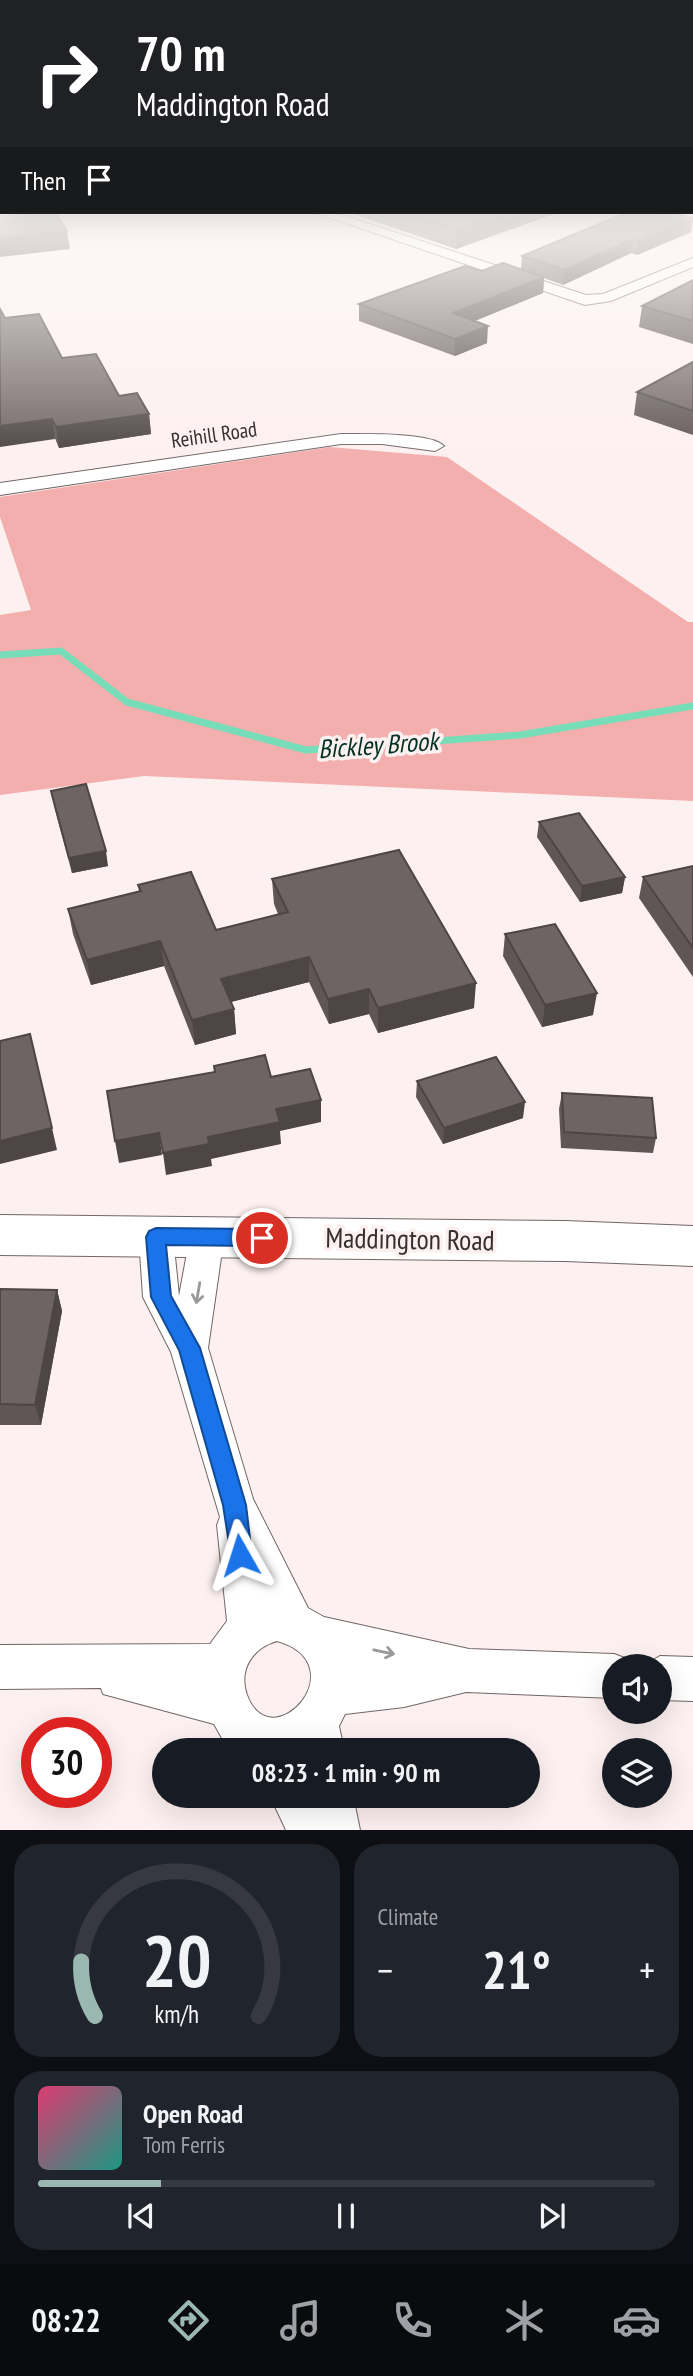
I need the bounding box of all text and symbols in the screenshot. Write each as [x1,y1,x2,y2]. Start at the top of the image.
text: 70 m [136,21,225,85]
icon: right [21,28,112,119]
text: Maddington Road [136,83,330,125]
icon: arrive [80,161,118,199]
text: Then [21,164,66,197]
street label: Reihill Road [169,415,259,454]
water label: Bickley Brook [317,724,442,765]
pin [232,1208,292,1268]
icon: arrive [243,1219,281,1257]
street label: Maddington Road [325,1219,495,1258]
one-way arrow [191,1281,204,1303]
position arrow [203,1518,277,1592]
one-way arrow [372,1645,395,1659]
map controls [602,1654,672,1808]
button: sound [602,1654,672,1724]
speed limit sign: 30 [21,1717,112,1808]
button: layers [602,1738,672,1808]
text: 08:23 · 1 min · 90 m [252,1756,440,1789]
text: Climate [378,1902,438,1931]
text: 20 [142,1913,212,2007]
text: 21° [482,1936,551,2003]
text: − [378,1945,393,1994]
text: + [639,1945,655,1994]
text: km/h [155,1998,199,2030]
text: Open Road [143,2097,243,2130]
text: Tom Ferris [143,2130,225,2159]
icon: previous [122,2197,160,2235]
icon: pause [327,2197,365,2235]
icon: next [533,2197,571,2235]
icon: directions [164,2296,213,2345]
icon: music [276,2296,325,2345]
icon: phone [388,2296,437,2345]
icon: climate [500,2296,549,2345]
icon: car [612,2296,661,2345]
text: 08:22 [32,2299,101,2341]

